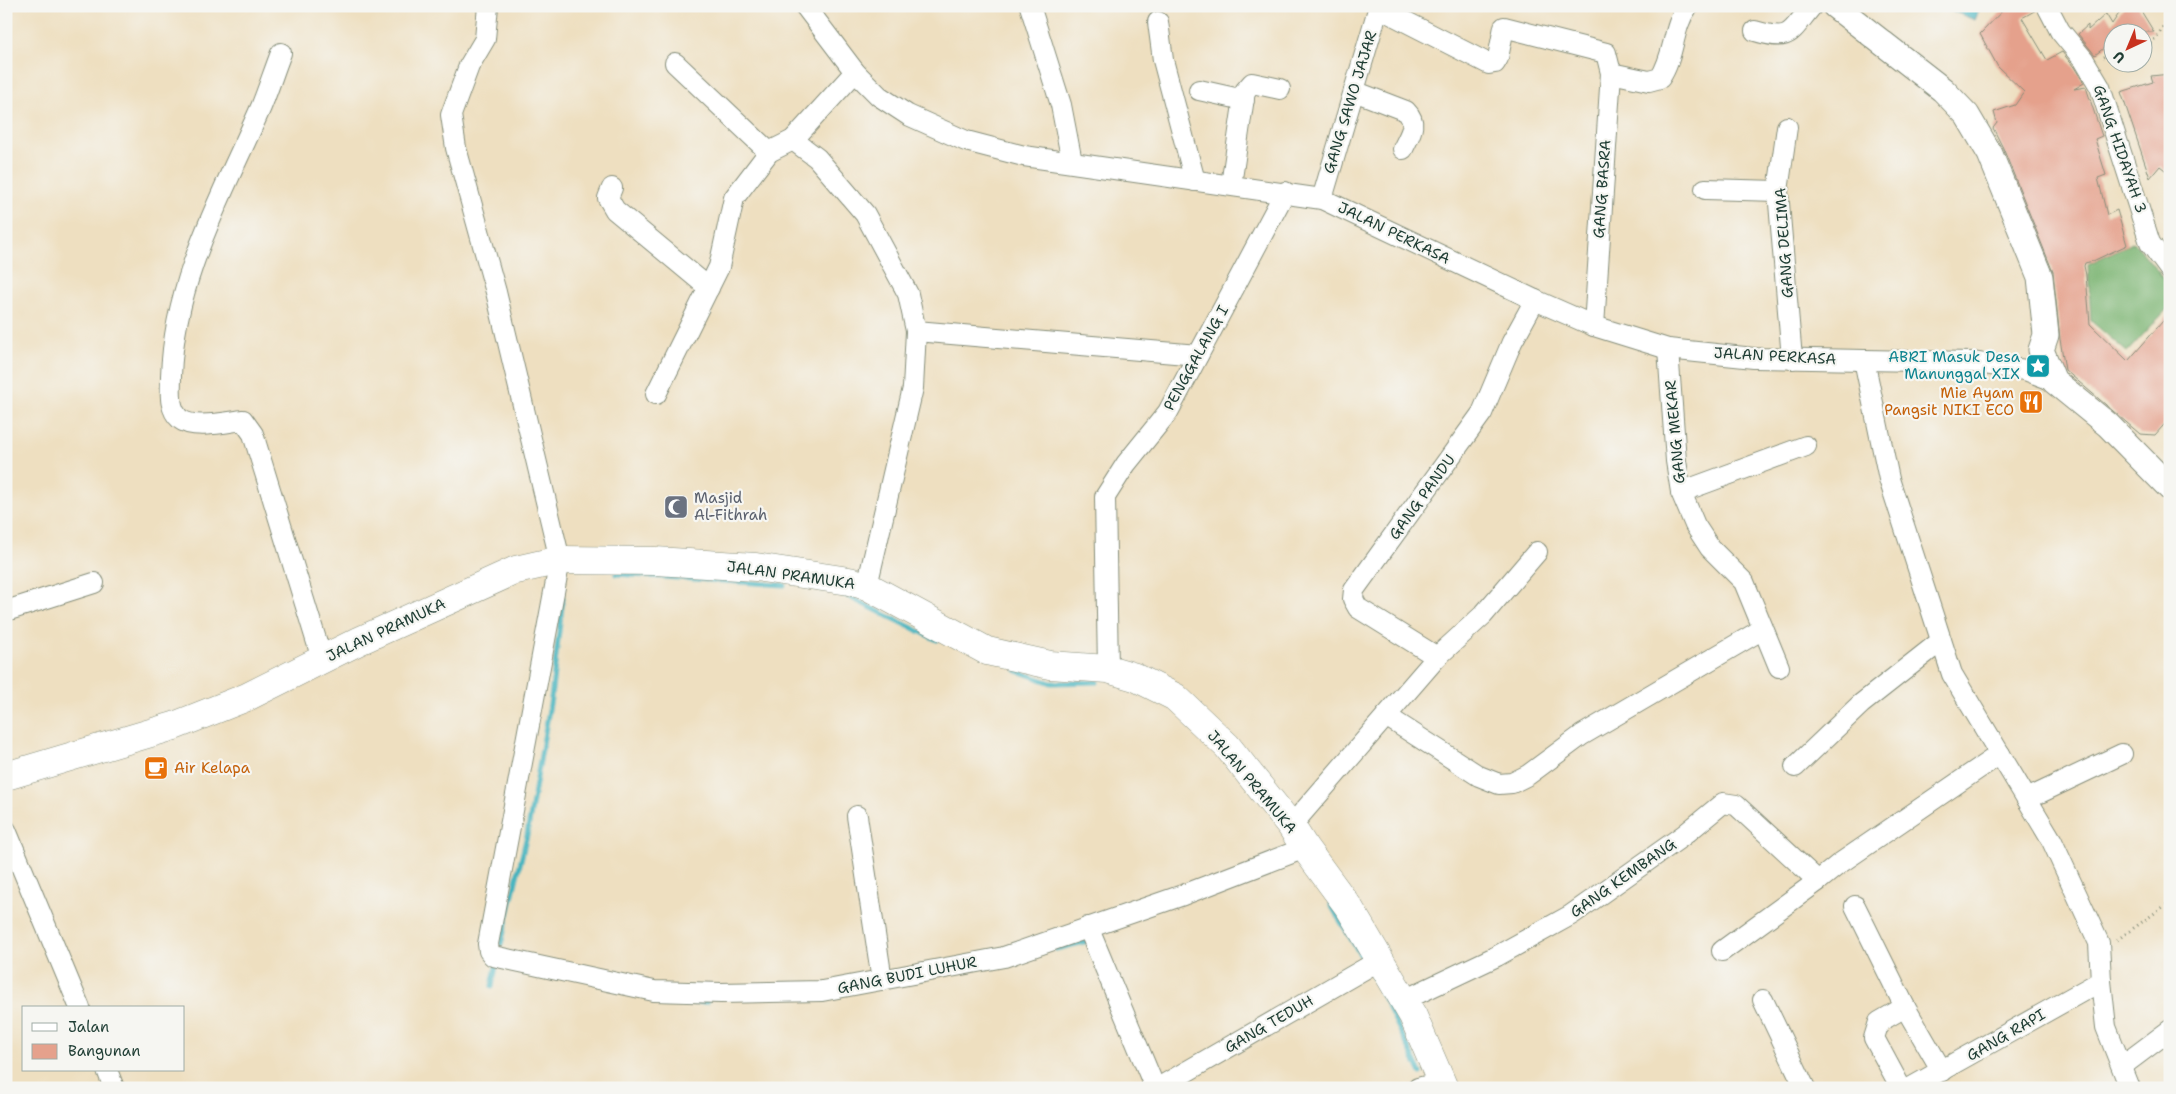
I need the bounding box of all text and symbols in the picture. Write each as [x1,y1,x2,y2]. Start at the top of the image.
north arrow [2104,22,2154,72]
street label: GANG SAWO JAJAR [1319,28,1381,176]
text: U [2109,48,2129,67]
street label: GANG HIDAYAH 3 [2089,82,2151,216]
street label: GANG BASRA [1589,139,1615,239]
street label: GANG DELIMA [1770,187,1798,299]
street label: JALAN PERKASA [1335,197,1454,269]
street label: PENGGALANG I [1159,302,1233,414]
street label: JALAN PERKASA [1713,343,1837,369]
place label: ABRI Masuk Desa Manunggal XIX [1888,347,2021,384]
place icon: ABRI Masuk Desa Manunggal XIX [2025,353,2051,379]
street label: GANG MEKAR [1661,379,1689,485]
place label: Mie Ayam Pangsit NIKI ECO [1884,383,2014,420]
restaurant icon: Mie Ayam Pangsit NIKI ECO [2018,389,2044,415]
street label: GANG PANDU [1384,450,1460,544]
place label: Masjid Al-Fithrah [694,488,767,525]
mosque icon: Masjid Al-Fithrah [663,494,689,520]
street label: JALAN PRAMUKA [726,556,856,594]
street label: JALAN PRAMUKA [323,594,449,666]
street label: JALAN PRAMUKA [1203,726,1301,838]
cafe icon: Air Kelapa [143,755,169,781]
place label: Air Kelapa [174,758,251,778]
street label: GANG KEMBANG [1566,834,1680,922]
street label: GANG BUDI LUHUR [836,952,978,998]
street label: GANG TEDUH [1221,991,1317,1057]
street label: GANG RAPI [1963,1004,2049,1066]
legend [22,1006,185,1072]
text: Jalan [68,1017,109,1037]
text: Bangunan [68,1041,140,1061]

